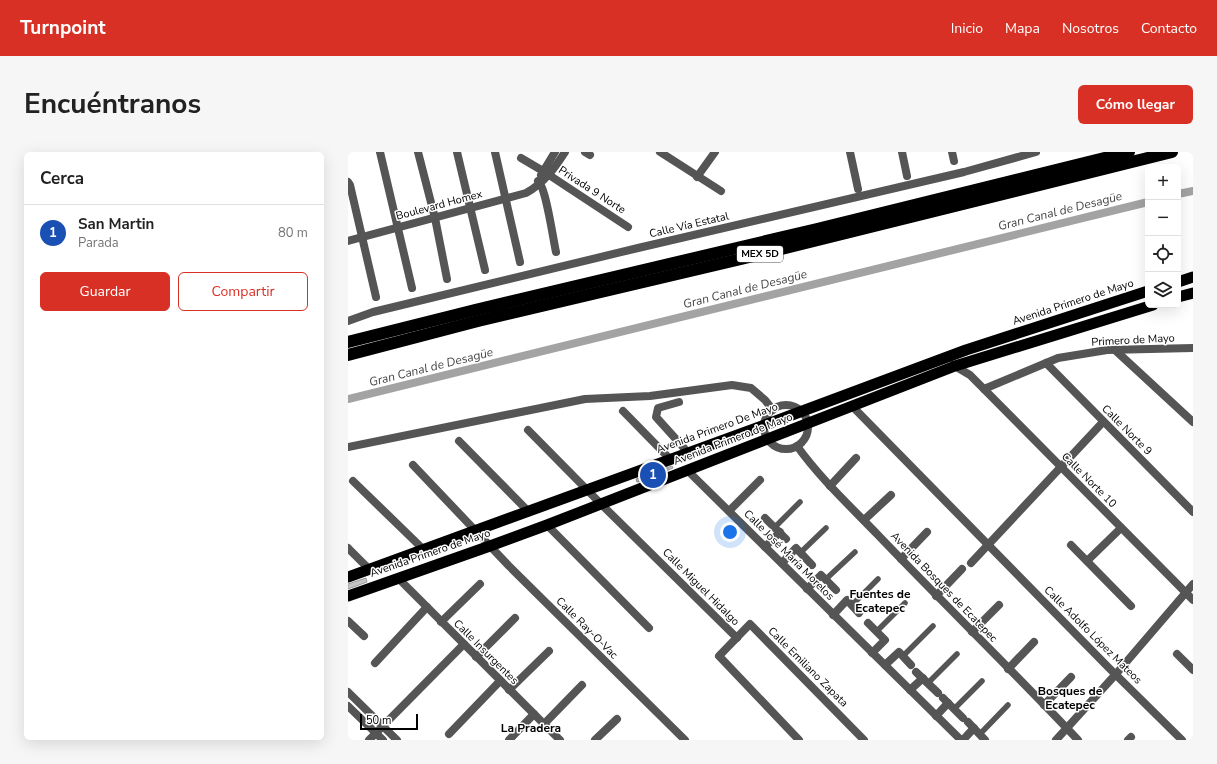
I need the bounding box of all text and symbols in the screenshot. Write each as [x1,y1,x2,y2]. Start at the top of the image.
text: Turnpoint [20,15,106,41]
text: Inicio [951,19,983,38]
text: Mapa [1005,19,1040,38]
text: Nosotros [1062,19,1119,38]
text: Contacto [1141,19,1197,38]
text: Encuéntranos [24,85,201,123]
button: Cómo llegar [1078,85,1193,124]
street label: Privada 9 Norte [555,163,629,217]
map controls [1145,164,1181,308]
button: + [1145,164,1181,200]
text: Cerca [40,167,84,190]
street label: Boulevard Homex [394,186,484,224]
water label: Gran Canal de Desagüe [996,188,1124,234]
button: − [1145,200,1181,236]
street label: Calle Vía Estatal [648,208,731,241]
text: San Martin [78,214,154,234]
text: 1 [49,224,57,242]
text: 80 m [278,224,308,242]
text: Parada [78,234,119,252]
button: locate [1145,236,1181,272]
road number: MEX 5D [737,246,783,262]
water label: Gran Canal de Desagüe [681,266,809,312]
button: Guardar [40,272,170,311]
button: Compartir [178,272,308,311]
button: layers [1145,272,1181,308]
street label: Avenida Primero de Mayo [1011,275,1135,329]
street label: Primero de Mayo [1091,330,1175,350]
water label: Gran Canal de Desagüe [367,344,495,390]
street label: Avenida Primero De Mayo [654,399,780,457]
street label: Calle Norte 9 [1098,401,1156,459]
street label: Avenida Primero de Mayo [671,409,795,469]
street label: Calle Norte 10 [1058,449,1120,511]
pin: 1 [640,460,666,490]
street label: Calle José María Morelos [741,507,837,603]
your location [720,522,740,542]
street label: Avenida Primero de Mayo [368,525,492,581]
street label: Avenida Bosques de Ecatepec [887,529,1001,645]
street label: Calle Miguel Hidalgo [659,545,743,629]
street label: Calle Adolfo López Mateos [1041,583,1145,687]
district label: Fuentes de Ecatepec [850,586,911,616]
street label: Calle Ray-O-Vac [553,594,621,662]
street label: Calle Insurgentes [450,616,522,688]
street label: Calle Emiliano Zapata [765,624,851,710]
district label: Bosques de Ecatepec [1038,683,1103,713]
scale bar [360,712,418,731]
text: 50 m [366,713,391,728]
district label: La Pradera [501,720,561,736]

